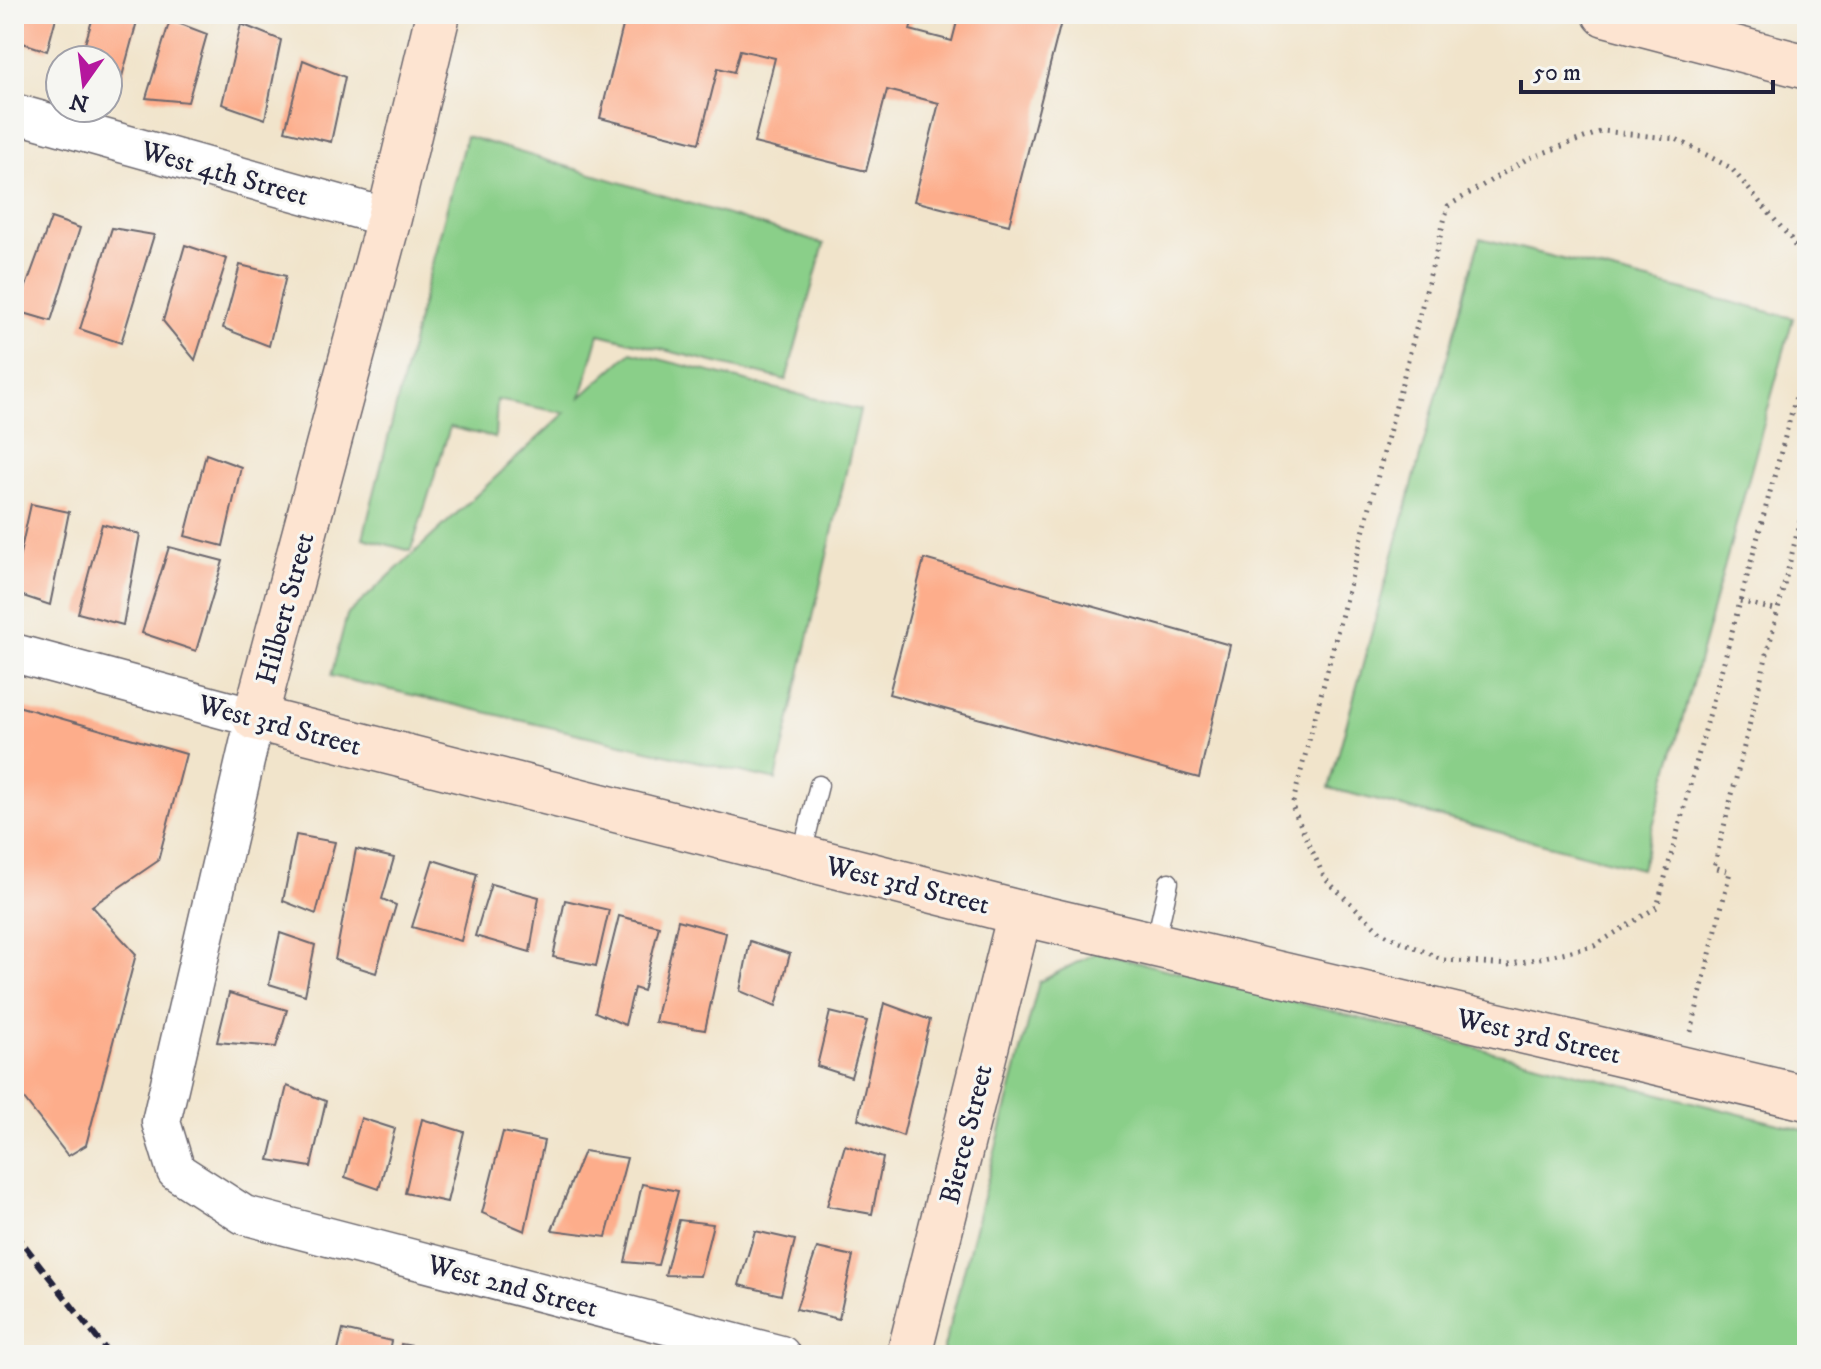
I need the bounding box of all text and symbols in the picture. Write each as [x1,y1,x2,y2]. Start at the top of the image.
north arrow [44,44,124,124]
scale bar [1521,44,1773,94]
text: 50 m [1533,58,1581,88]
text: N [67,87,92,117]
street label: West 4th Street [136,133,312,214]
street label: Hilbert Street [248,529,322,688]
street label: West 3rd Street [193,687,365,764]
street label: West 3rd Street [821,848,993,923]
street label: West 3rd Street [1452,1000,1624,1072]
street label: Bierce Street [932,1061,1001,1208]
street label: West 2nd Street [423,1247,602,1326]

